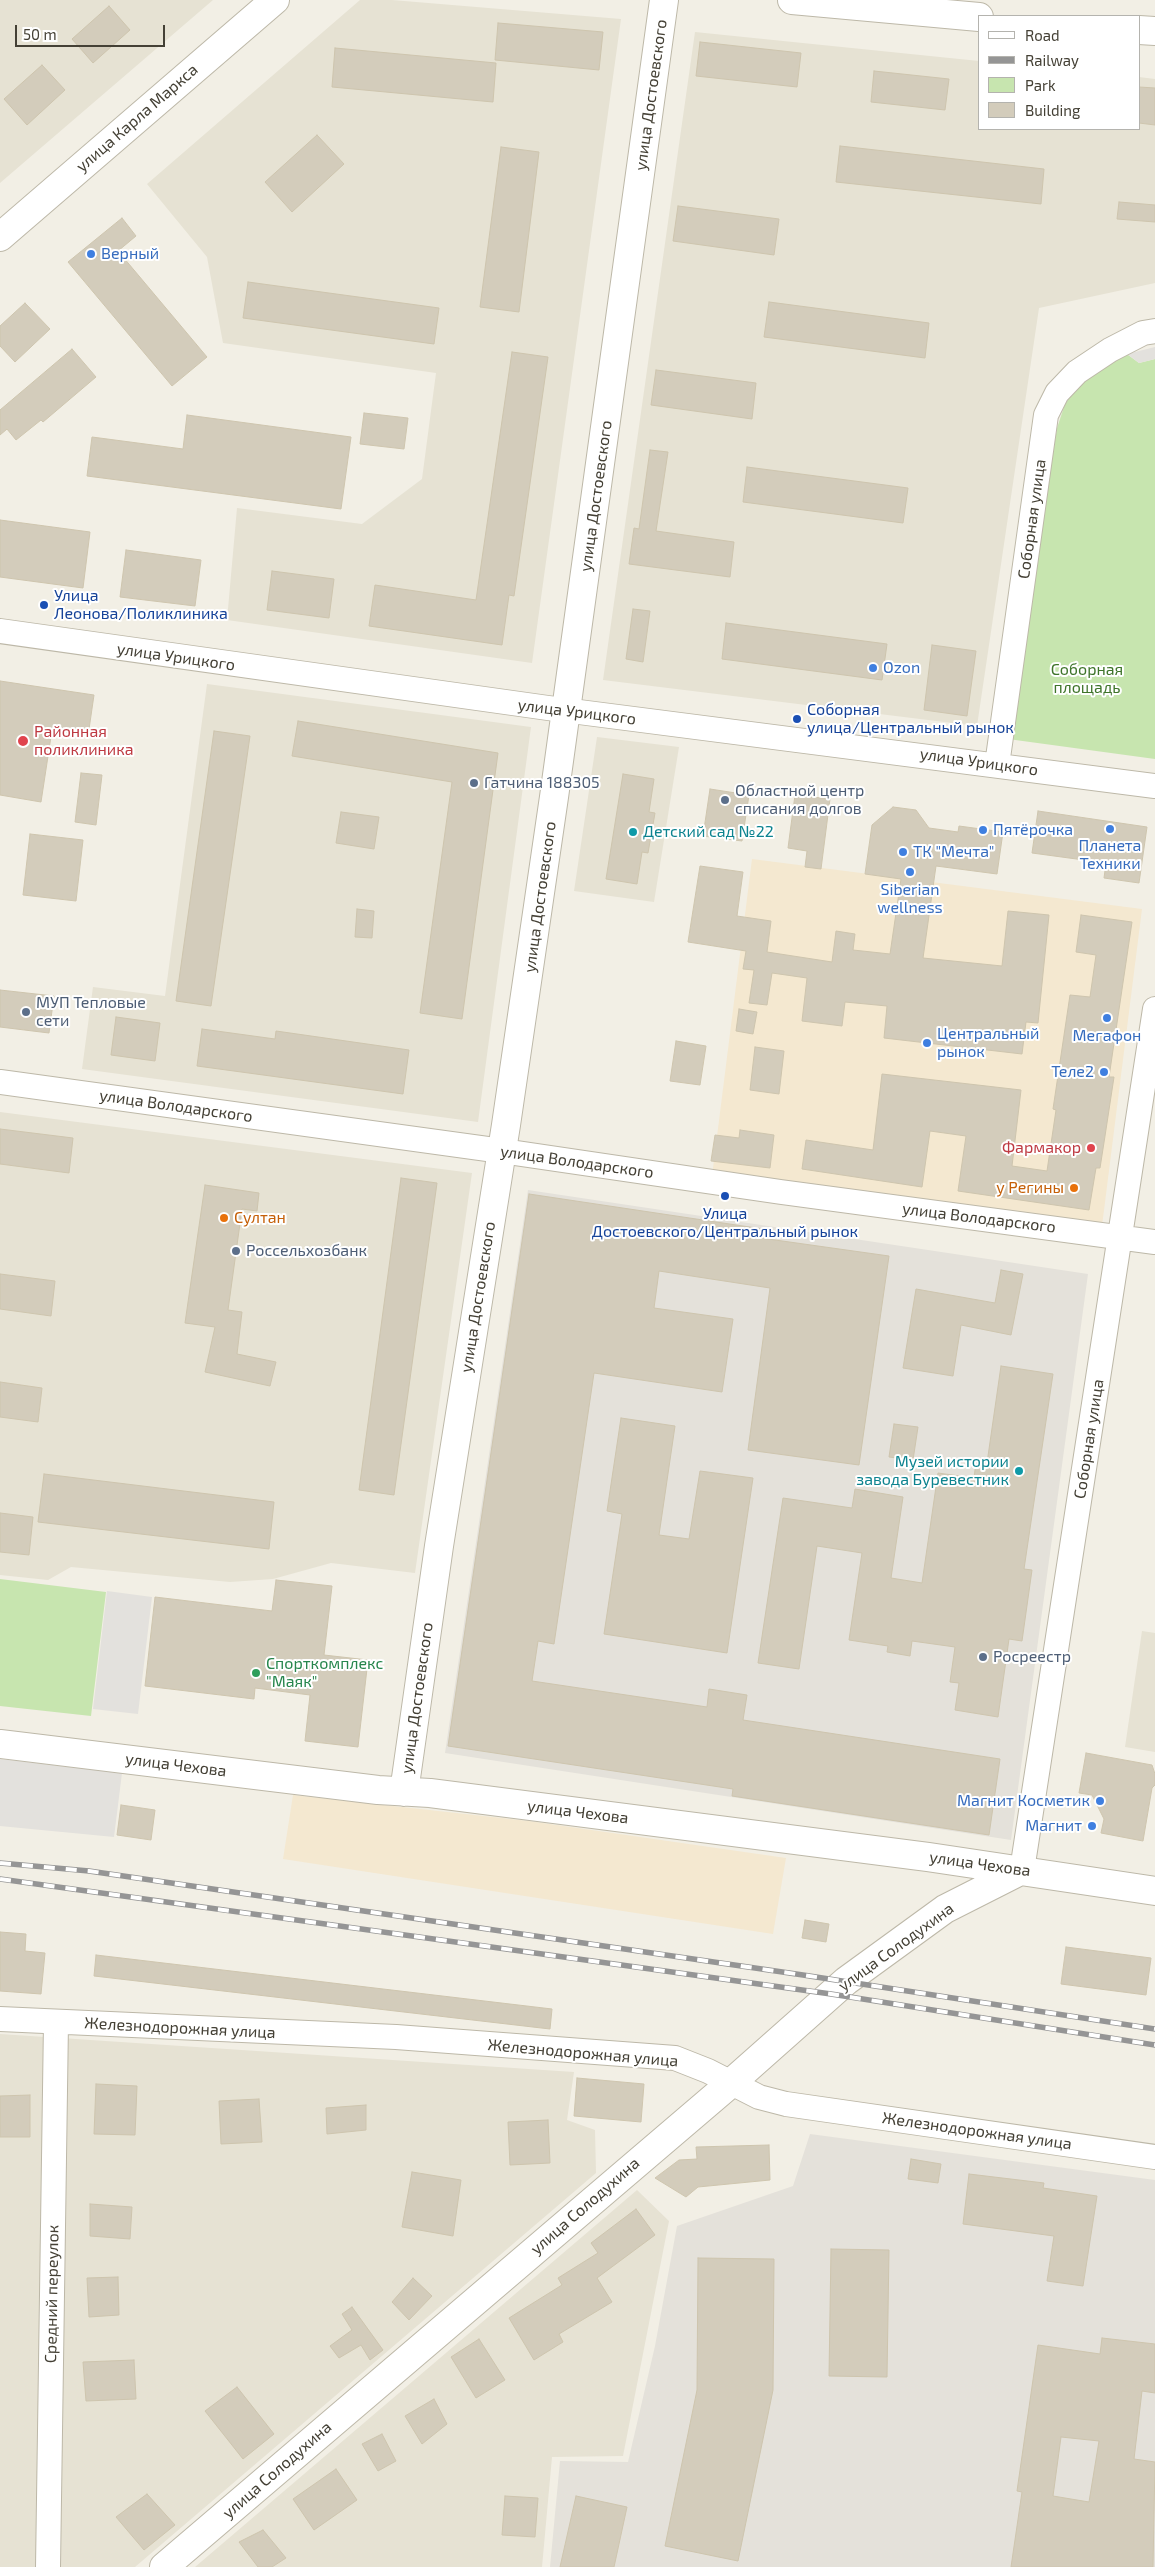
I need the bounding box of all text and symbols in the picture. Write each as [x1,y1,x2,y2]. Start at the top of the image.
scale bar [18,15,168,47]
legend [978,15,1140,130]
street label: улица Достоевского [631,18,671,172]
text: 50 m [23,25,57,43]
text: Road [1025,26,1060,44]
text: Railway [1025,51,1079,69]
street label: улица Карла Маркса [72,60,202,176]
text: Park [1025,76,1056,94]
text: Building [1025,101,1080,119]
place label: Верный [101,244,159,264]
marker: Верный [85,248,97,260]
street label: улица Достоевского [576,419,616,573]
street label: Соборная улица [1014,458,1050,580]
place label: Улица Леонова/Поликлиника [54,586,228,624]
marker: Улица Леонова/Поликлиника [38,599,50,611]
street label: улица Урицкого [116,639,236,675]
place label: Ozon [883,658,920,678]
park label: Соборная площадь [1051,660,1123,698]
marker: Ozon [867,662,879,674]
street label: улица Урицкого [517,695,637,729]
place label: Соборная улица/Центральный рынок [807,700,1014,738]
marker: Соборная улица/Центральный рынок [791,713,803,725]
place label: Районная поликлиника [34,722,134,760]
marker: Районная поликлиника [16,734,30,748]
street label: улица Урицкого [919,744,1039,780]
place label: Гатчина 188305 [484,773,600,793]
marker: Гатчина 188305 [468,777,480,789]
place label: Областной центр списания долгов [735,781,864,819]
marker: Областной центр списания долгов [719,794,731,806]
street label: улица Достоевского [520,820,560,974]
place label: Пятёрочка [993,820,1073,840]
place label: Детский сад №22 [643,822,774,842]
marker: Планета Техники [1104,823,1116,835]
marker: Пятёрочка [977,824,989,836]
marker: Детский сад №22 [627,826,639,838]
place label: Планета Техники [1079,836,1141,874]
place label: ТК "Мечта" [913,842,994,862]
marker: ТК "Мечта" [897,846,909,858]
marker: Siberian wellness [904,866,916,878]
place label: Siberian wellness [877,880,943,918]
place label: МУП Тепловые сети [36,993,146,1031]
marker: МУП Тепловые сети [20,1006,32,1018]
marker: Мегафон [1101,1012,1113,1024]
place label: Центральный рынок [937,1024,1039,1062]
place label: Мегафон [1073,1026,1141,1046]
marker: Центральный рынок [921,1037,933,1049]
place label: Теле2 [1051,1062,1094,1082]
marker: Теле2 [1098,1066,1110,1078]
street label: улица Володарского [98,1086,254,1126]
place label: Фармакор [1002,1138,1081,1158]
street label: улица Володарского [499,1142,655,1182]
marker: Фармакор [1085,1142,1097,1154]
place label: у Регины [996,1178,1064,1198]
marker: у Регины [1068,1182,1080,1194]
marker: Улица Достоевского/Центральный рынок [719,1190,731,1202]
street label: улица Володарского [901,1199,1057,1237]
place label: Улица Достоевского/Центральный рынок [592,1204,858,1242]
place label: Султан [234,1208,286,1228]
marker: Султан [218,1212,230,1224]
street label: улица Достоевского [457,1220,499,1374]
place label: Россельхозбанк [246,1241,367,1261]
marker: Россельхозбанк [230,1245,242,1257]
street label: Соборная улица [1070,1378,1108,1500]
place label: Музей истории завода Буревестник [856,1452,1009,1490]
marker: Музей истории завода Буревестник [1013,1465,1025,1477]
street label: улица Достоевского [397,1621,437,1775]
place label: Росреестр [993,1647,1071,1667]
marker: Росреестр [977,1651,989,1663]
place label: Спорткомплекс "Маяк" [266,1654,383,1692]
marker: Спорткомплекс "Маяк" [250,1667,262,1679]
street label: улица Чехова [124,1749,228,1781]
place label: Магнит Косметик [957,1791,1090,1811]
marker: Магнит Косметик [1094,1795,1106,1807]
street label: улица Чехова [526,1796,630,1828]
place label: Магнит [1025,1816,1082,1836]
marker: Магнит [1086,1820,1098,1832]
street label: улица Чехова [928,1847,1032,1881]
street label: улица Солодухина [835,1899,957,1995]
street label: Железнодорожная улица [84,2013,276,2043]
street label: Железнодорожная улица [487,2035,679,2071]
street label: Железнодорожная улица [881,2108,1073,2154]
street label: улица Солодухина [527,2154,643,2258]
street label: Средний переулок [41,2225,63,2363]
street label: улица Солодухина [219,2418,335,2522]

